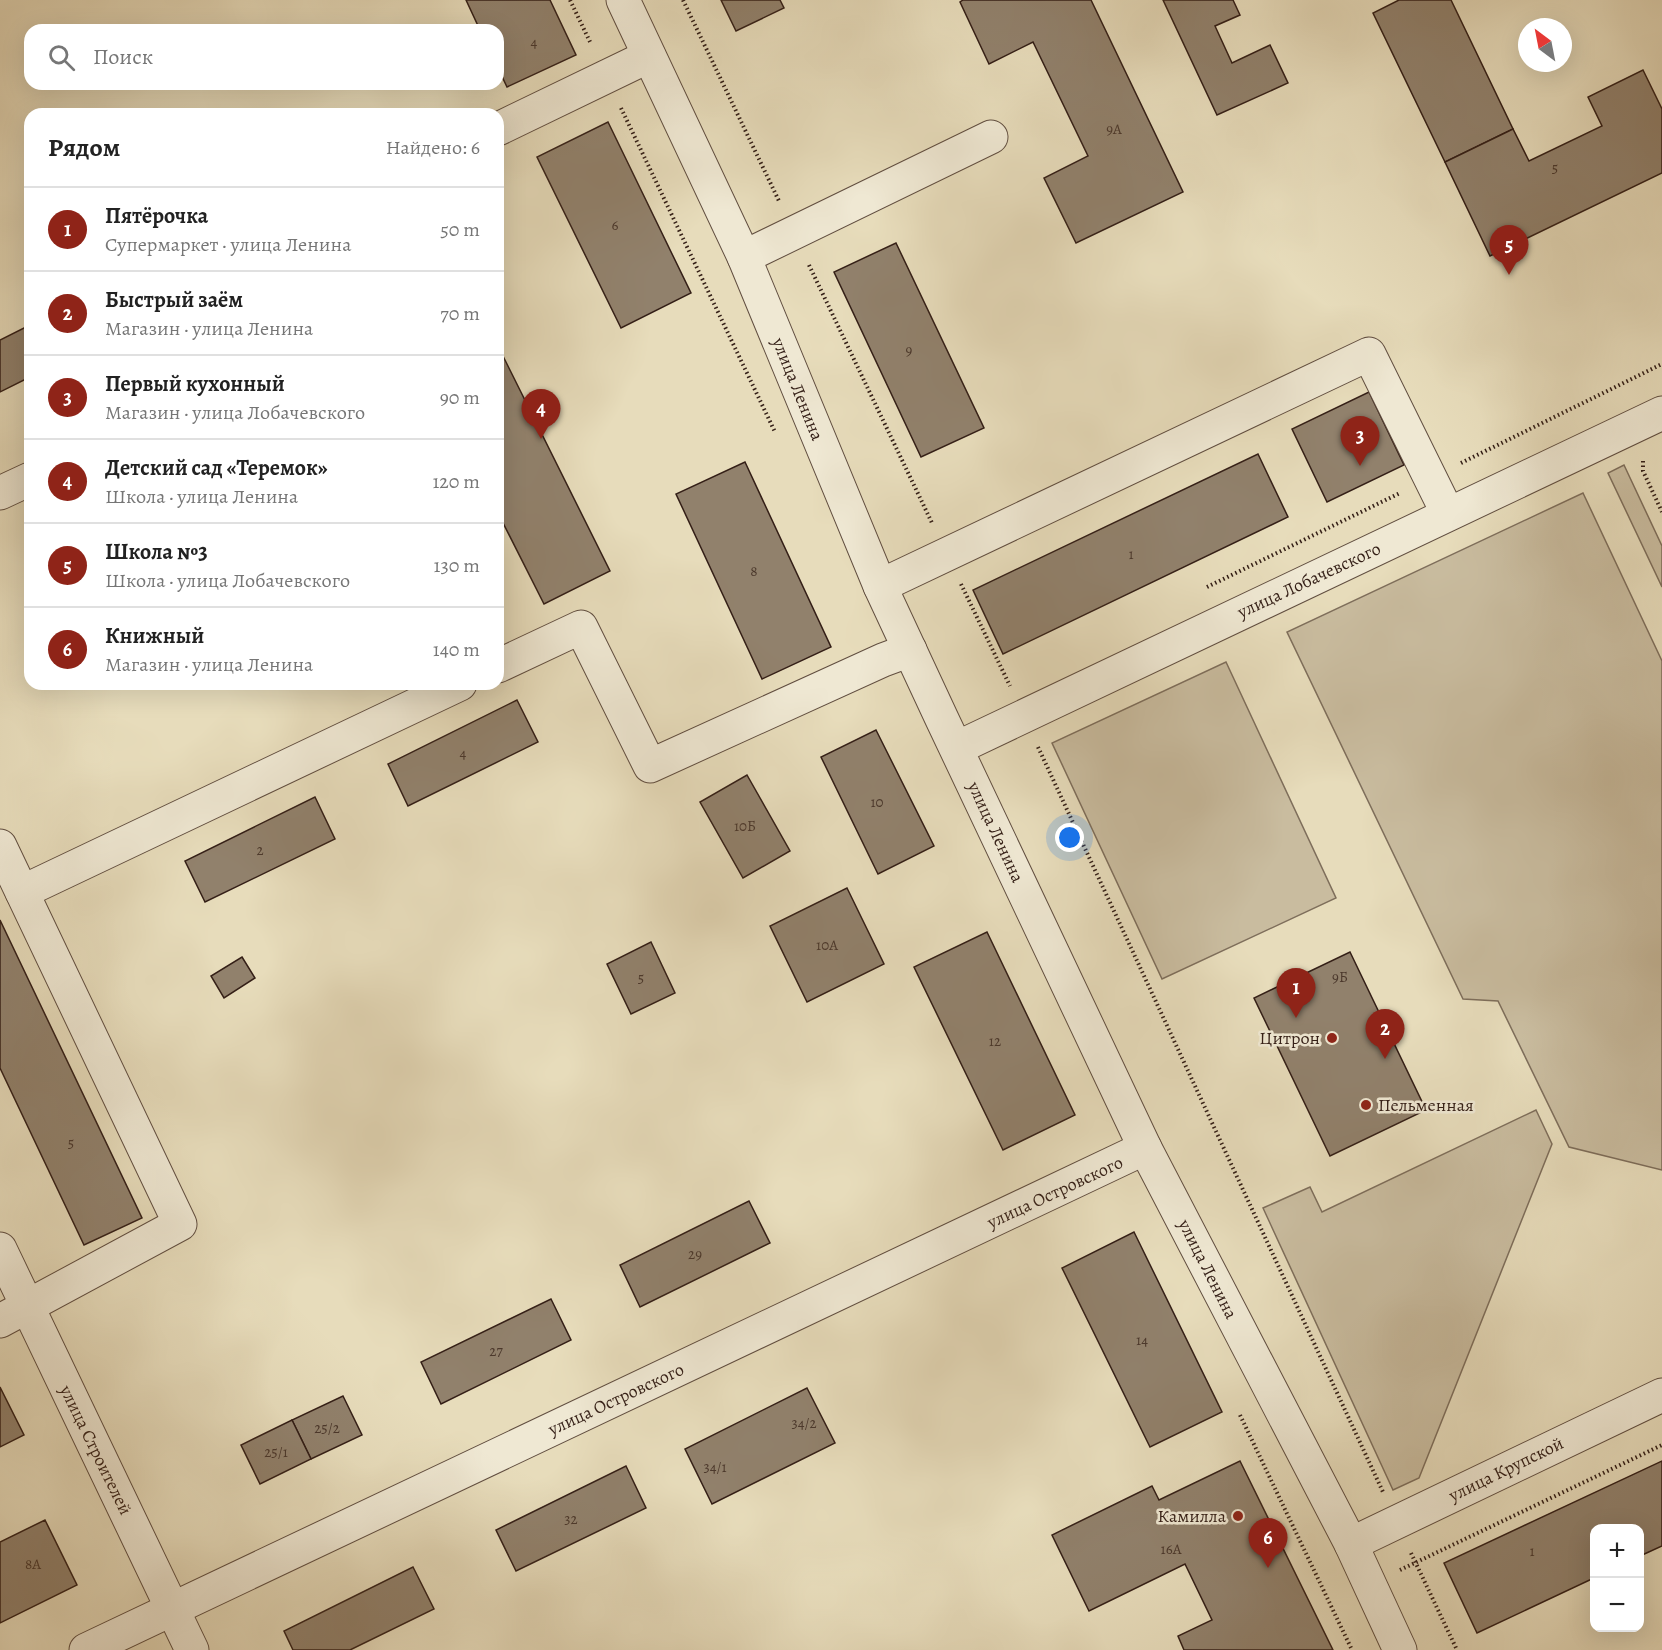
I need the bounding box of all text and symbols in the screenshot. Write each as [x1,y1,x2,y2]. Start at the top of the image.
north arrow [1518,18,1572,72]
search box [24,24,504,90]
house number: 4 [531,32,538,52]
icon: search [45,41,78,74]
text: Поиск [93,42,153,72]
house number: 9А [1106,119,1122,139]
text: Рядом [48,130,120,165]
text: Найдено: 6 [386,134,480,161]
house number: 5 [1552,158,1558,178]
text: Пятёрочка [105,201,208,231]
house number: 6 [612,215,619,235]
text: 1 [64,216,71,243]
text: 50 m [440,216,480,243]
pin: 5 [1490,226,1528,275]
text: Супермаркет · улица Ленина [105,231,351,258]
text: Быстрый заём [105,285,243,315]
text: 2 [63,300,72,327]
text: 70 m [440,300,480,327]
text: Магазин · улица Ленина [105,315,313,342]
street label: улица Ленина [766,333,830,445]
house number: 9 [906,340,913,360]
text: Первый кухонный [105,369,285,399]
text: 3 [63,384,72,411]
text: 90 m [440,384,480,411]
pin: 4 [522,390,560,439]
text: Магазин · улица Лобачевского [105,399,365,426]
pin: 3 [1340,416,1380,466]
text: Детский сад «Теремок» [105,453,328,483]
text: 4 [63,468,72,495]
text: 120 m [432,468,480,495]
text: Школа · улица Ленина [105,483,298,510]
street label: улица Лобачевского [1233,536,1385,624]
text: Школа №3 [105,537,208,567]
house number: 1 [1128,544,1134,564]
text: 5 [63,552,72,579]
text: 130 m [434,552,480,579]
house number: 8 [750,561,758,581]
text: Школа · улица Лобачевского [105,567,350,594]
text: Книжный [105,621,204,651]
text: 6 [63,636,72,663]
text: 140 m [433,636,480,663]
text: Магазин · улица Ленина [105,651,313,678]
house number: 4 [460,743,467,763]
street label: улица Ленина [962,777,1030,887]
house number: 10 [870,792,884,812]
house number: 10Б [734,816,756,836]
your location [1055,823,1084,852]
house number: 2 [256,840,264,860]
house number: 10А [816,935,838,955]
house number: 9Б [1332,967,1348,987]
house number: 5 [638,968,644,988]
pin: 1 [1276,968,1316,1018]
pin: 2 [1366,1010,1404,1059]
place label: Цитрон [1260,1026,1320,1050]
house number: 12 [989,1031,1001,1051]
marker: Цитрон [1325,1031,1339,1045]
place label: Пельменная [1378,1093,1474,1117]
marker: Пельменная [1359,1098,1373,1112]
house number: 5 [68,1133,74,1153]
street label: улица Островского [982,1150,1127,1234]
street label: улица Ленина [1172,1214,1244,1324]
house number: 29 [688,1244,702,1264]
house number: 14 [1136,1330,1148,1350]
house number: 27 [489,1341,503,1361]
street label: улица Островского [543,1357,688,1441]
street label: улица Строителей [54,1380,138,1519]
house number: 34/2 [791,1413,817,1433]
house number: 25/2 [314,1418,340,1438]
street label: улица Крупской [1444,1431,1567,1508]
house number: 25/1 [264,1442,288,1462]
house number: 34/1 [703,1457,727,1477]
place label: Камилла [1158,1504,1227,1528]
house number: 32 [564,1509,578,1529]
marker: Камилла [1231,1509,1245,1523]
pin: 6 [1248,1518,1288,1568]
map controls [1590,1524,1644,1632]
button: + [1590,1524,1644,1578]
house number: 16А [1161,1539,1182,1559]
house number: 1 [1529,1541,1535,1561]
house number: 8А [25,1554,41,1574]
button: − [1590,1578,1644,1632]

